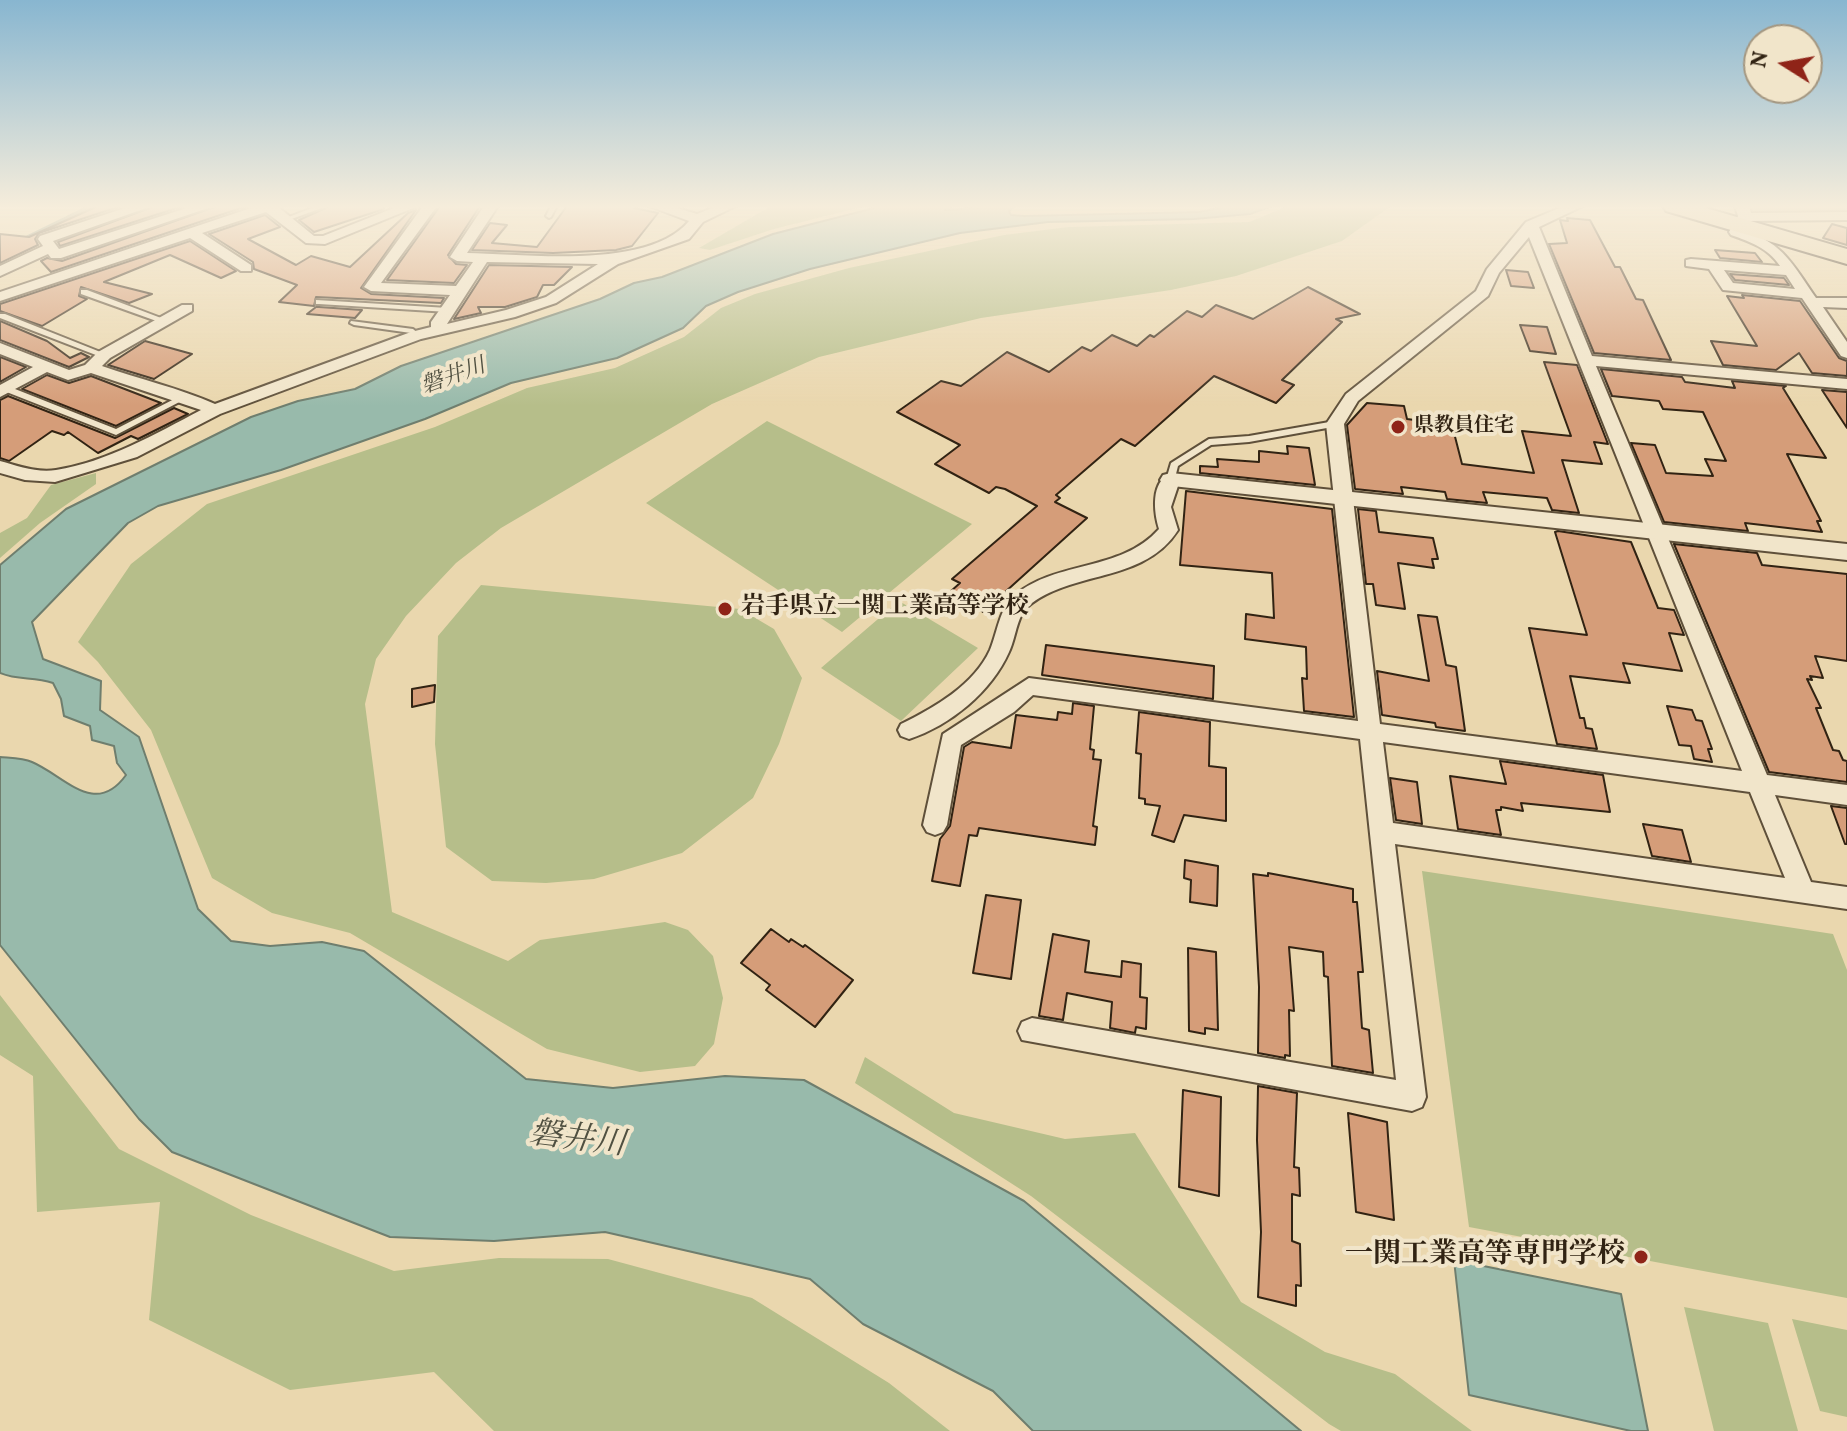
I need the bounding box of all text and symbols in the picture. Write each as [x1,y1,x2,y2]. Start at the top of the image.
north arrow [1743,24,1823,104]
text: N [1744,49,1778,71]
water label: 磐井川 [418,354,490,402]
place label: 県教員住宅 [1414,415,1514,439]
marker: 県教員住宅 [1389,418,1407,436]
place label: 岩手県立一関工業高等学校 [741,595,1029,623]
marker: 岩手県立一関工業高等学校 [716,600,734,618]
water label: 磐井川 [527,1117,627,1167]
place label: 一関工業高等専門学校 [1345,1240,1625,1274]
marker: 一関工業高等専門学校 [1632,1248,1650,1266]

